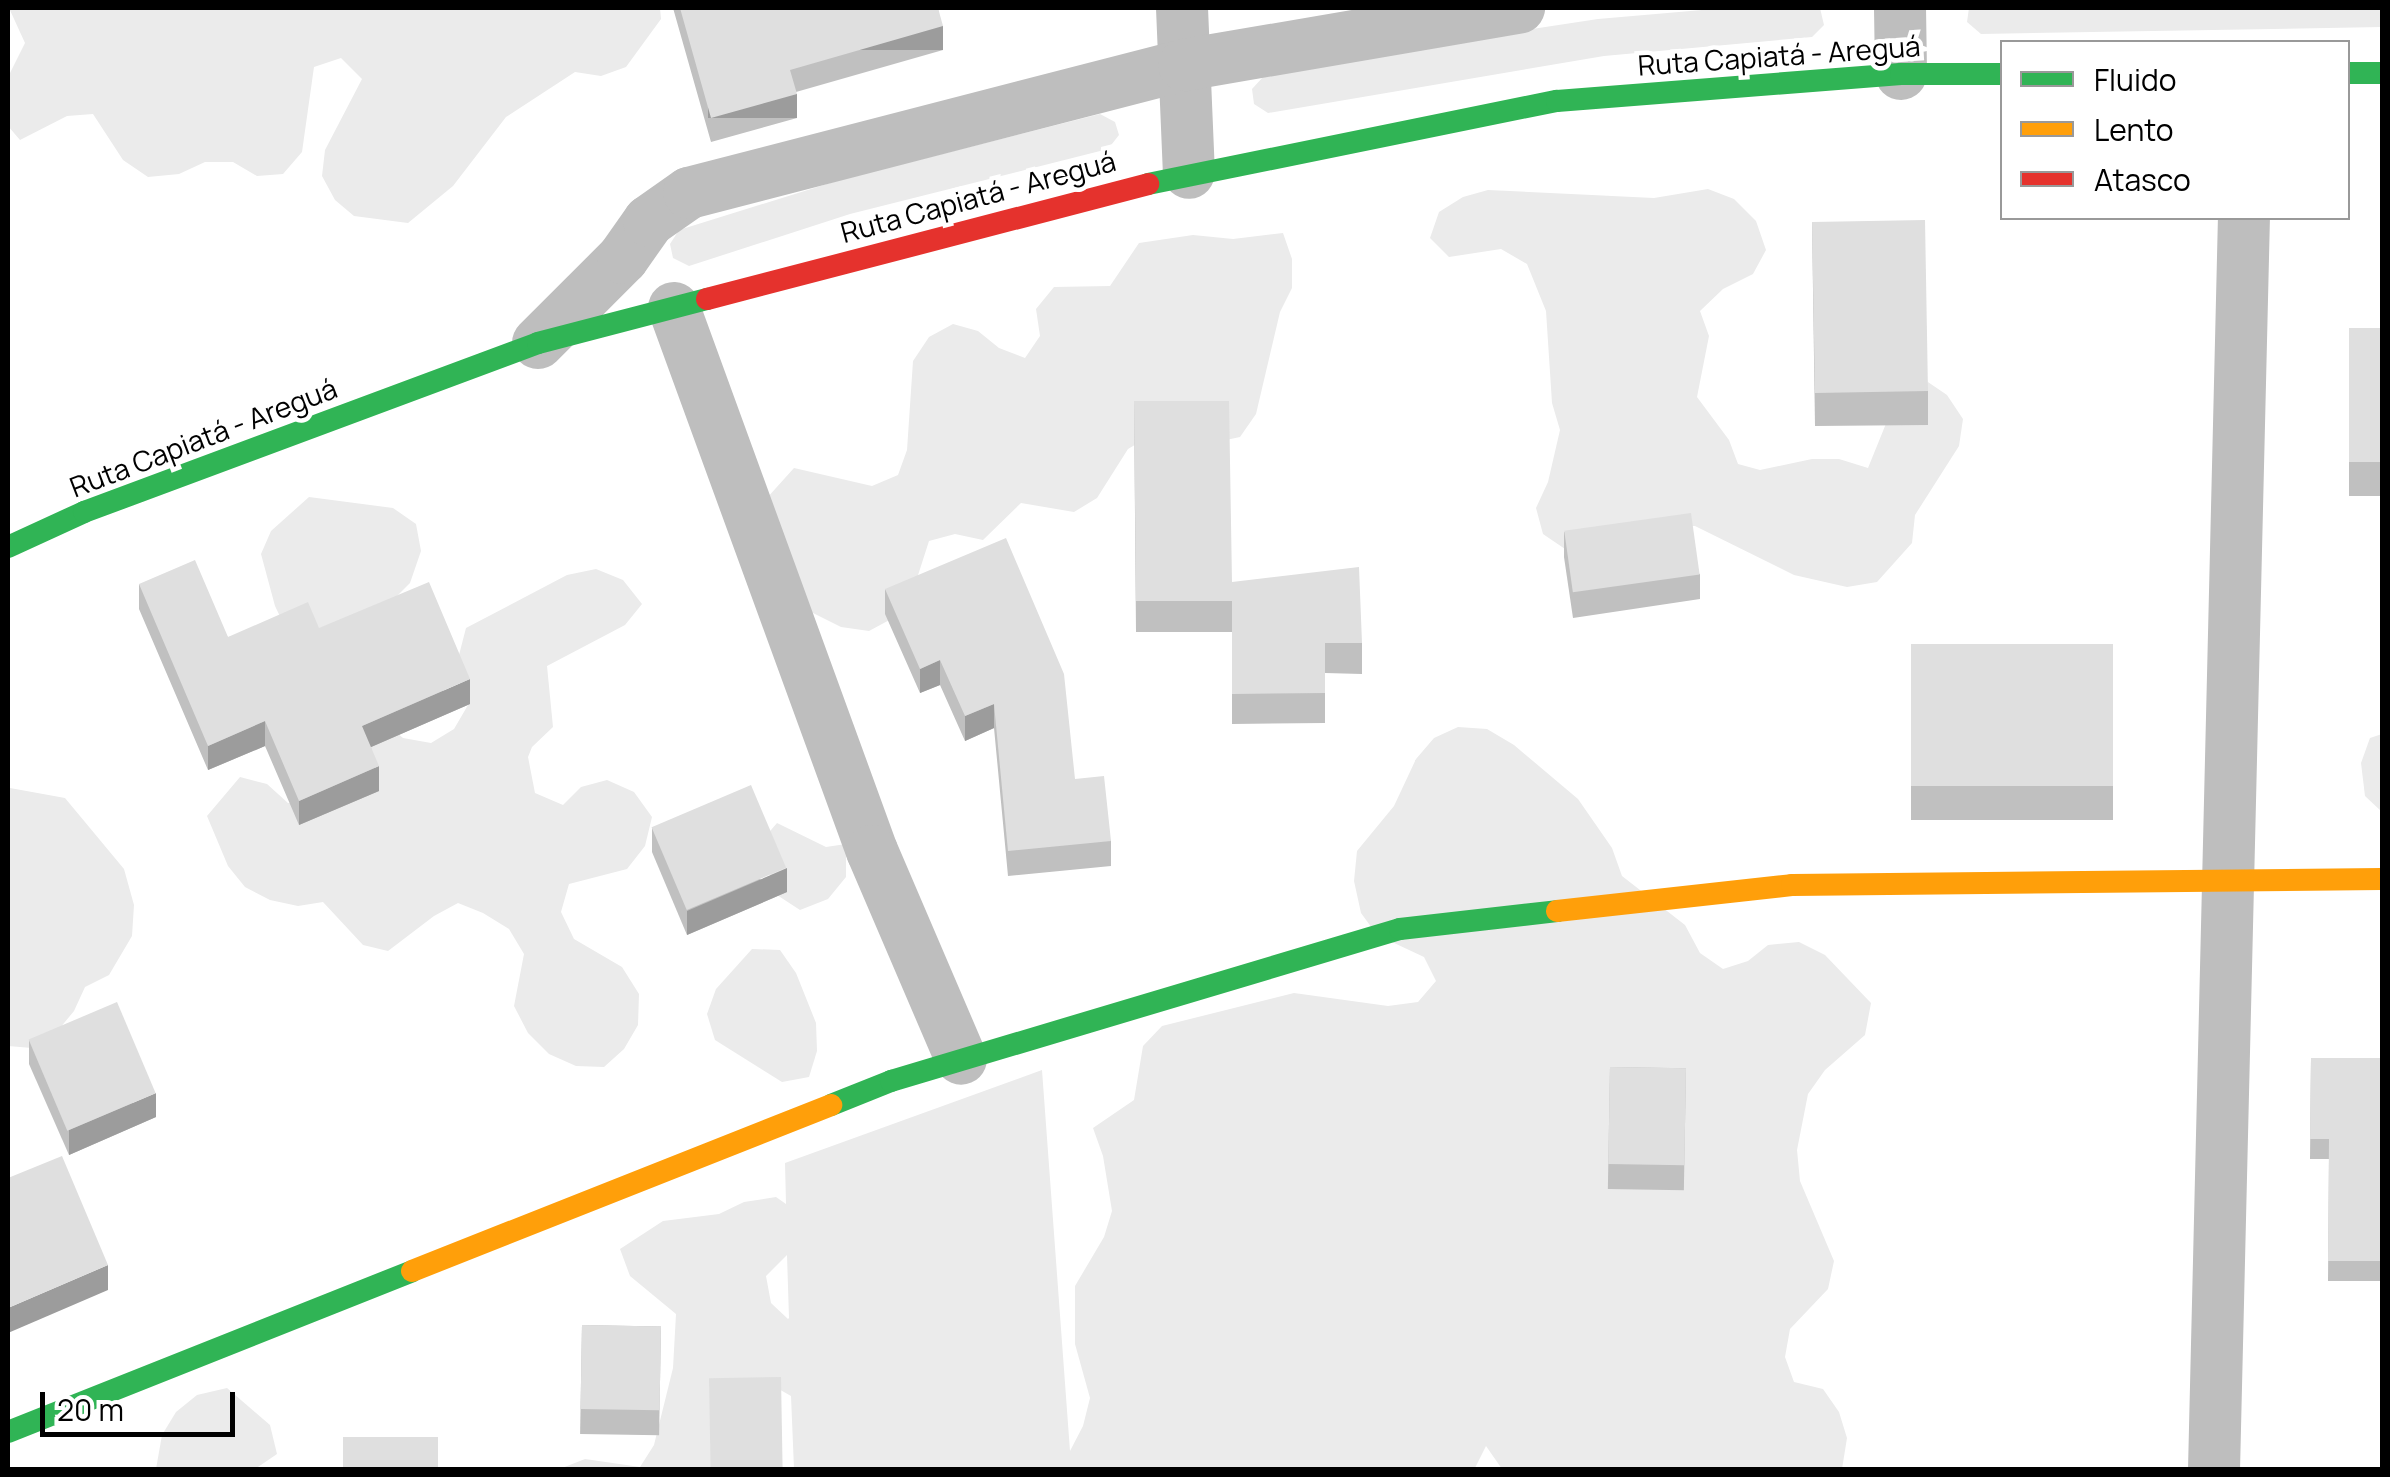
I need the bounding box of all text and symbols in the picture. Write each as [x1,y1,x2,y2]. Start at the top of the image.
street label: Ruta Capiatá - Areguá [1637,28,1921,82]
legend [2000,40,2350,220]
text: Fluido [2094,59,2176,100]
text: Lento [2094,109,2173,150]
street label: Ruta Capiatá - Areguá [837,143,1119,249]
text: Atasco [2094,159,2191,200]
street label: Ruta Capiatá - Areguá [65,371,341,503]
scale bar [45,1372,240,1434]
text: 20 m [57,1389,124,1430]

